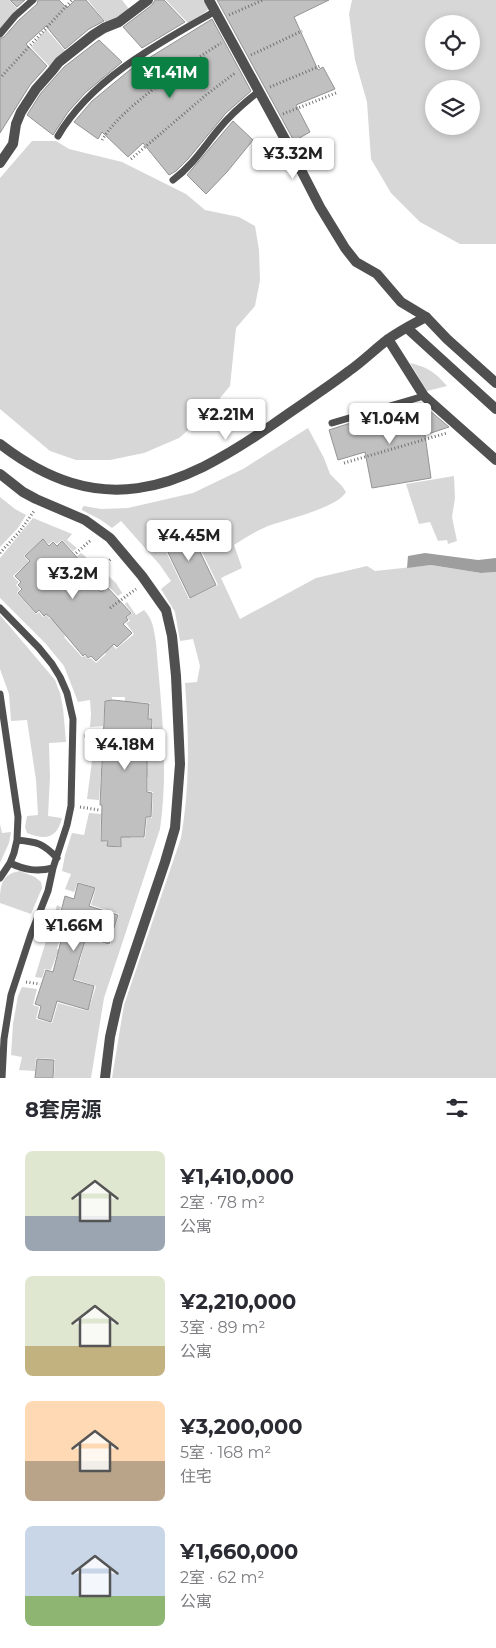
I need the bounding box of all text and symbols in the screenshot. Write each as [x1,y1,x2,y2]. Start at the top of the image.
map controls [425,15,480,135]
button: locate [425,15,480,70]
pin: ¥1.41M [129,56,211,99]
text: ¥1.41M [143,63,197,82]
button: layers [425,80,480,135]
pin: ¥3.32M [252,138,334,180]
text: ¥3.32M [263,144,323,163]
pin: ¥2.21M [185,398,267,441]
pin: ¥1.04M [349,402,431,445]
text: ¥2.21M [198,405,254,424]
text: ¥1.04M [360,409,420,428]
pin: ¥4.45M [148,520,230,562]
text: ¥4.45M [158,526,220,545]
pin: ¥3.2M [38,558,108,600]
text: ¥3.2M [48,564,98,583]
pin: ¥4.18M [84,728,166,771]
text: ¥4.18M [95,735,155,754]
pin: ¥1.66M [33,910,115,952]
text: ¥1.66M [45,916,103,935]
icon: filters [443,1094,471,1122]
text: 8套房源 [25,1097,102,1122]
text: ¥1,410,000 [180,1164,294,1189]
icon: home [65,1171,125,1231]
text: 2室 · 78 m² [180,1193,265,1212]
text: 公寓 [180,1217,212,1236]
text: ¥2,210,000 [180,1289,296,1314]
icon: home [65,1296,125,1356]
text: 3室 · 89 m² [180,1318,265,1337]
text: 公寓 [180,1342,212,1361]
text: ¥3,200,000 [180,1414,302,1439]
icon: home [65,1421,125,1481]
text: 5室 · 168 m² [180,1443,271,1462]
text: 住宅 [180,1467,212,1486]
text: ¥1,660,000 [180,1539,298,1564]
icon: home [65,1546,125,1606]
text: 2室 · 62 m² [180,1568,264,1587]
text: 公寓 [180,1592,212,1611]

